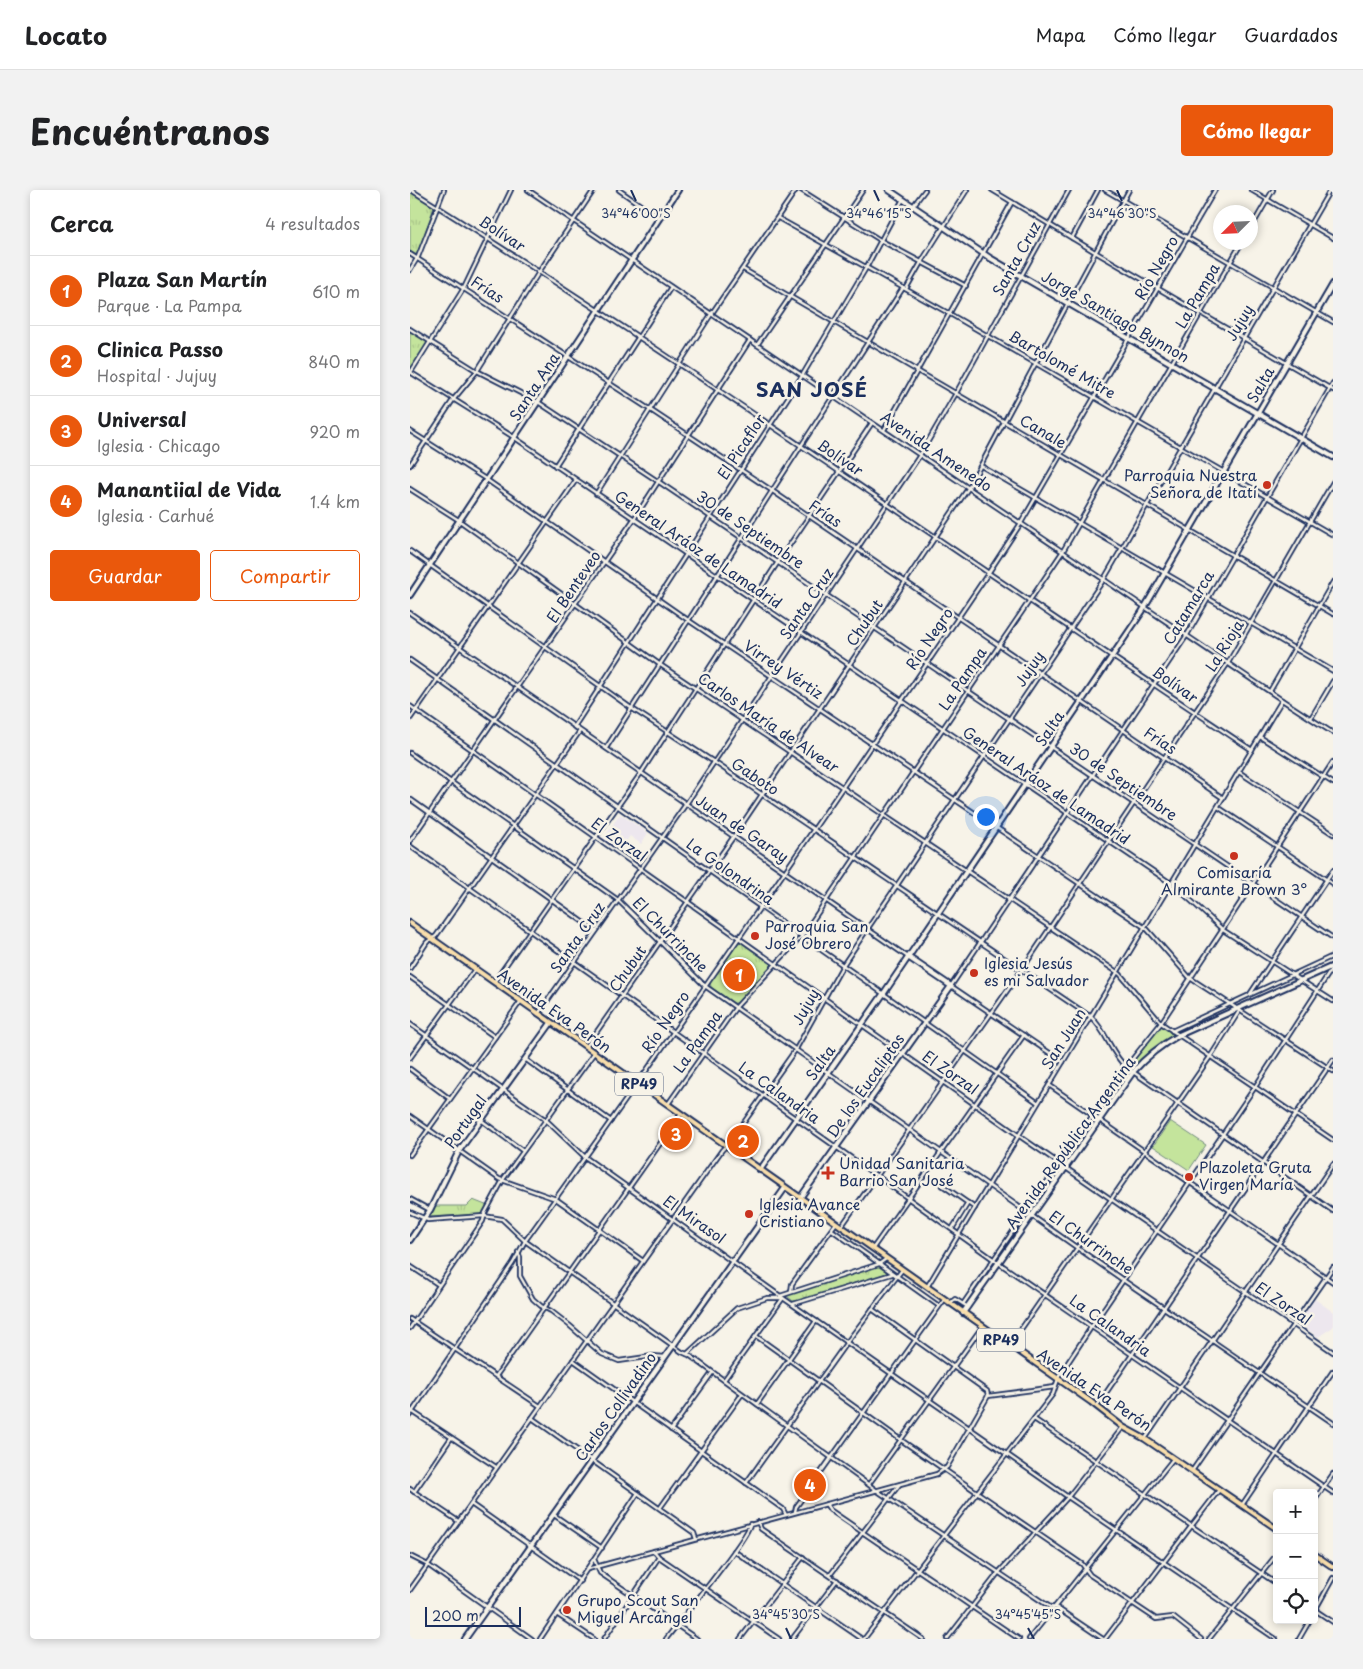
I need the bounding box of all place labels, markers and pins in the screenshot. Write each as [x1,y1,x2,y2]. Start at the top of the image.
place label: Parroquia Nuestra Señora de Itatí [1124,463,1258,503]
marker: Parroquia Nuestra Señora de Itatí [1261,479,1273,491]
marker: Comisaría Almirante Brown 3° [1228,850,1240,862]
place label: Comisaría Almirante Brown 3° [1161,860,1307,900]
place label: Parroquia San José Obrero [765,914,868,954]
marker: Parroquia San José Obrero [749,930,761,942]
place label: Iglesia Jesús es mi Salvador [984,951,1089,991]
pin: 1 [723,956,755,994]
marker: Iglesia Jesús es mi Salvador [968,967,980,979]
pin: 3 [660,1115,692,1153]
pin: 2 [727,1122,759,1160]
place label: Unidad Sanitaria Barrio San José [839,1151,965,1191]
place label: Plazoleta Gruta Virgen María [1199,1155,1312,1195]
marker: Unidad Sanitaria Barrio San José [821,1166,835,1180]
marker: Plazoleta Gruta Virgen María [1183,1171,1195,1183]
place label: Iglesia Avance Cristiano [759,1192,860,1232]
marker: Iglesia Avance Cristiano [743,1208,755,1220]
pin: 4 [794,1466,826,1504]
place label: Grupo Scout San Miguel Arcángel [577,1588,699,1628]
marker: Grupo Scout San Miguel Arcángel [561,1604,573,1616]

